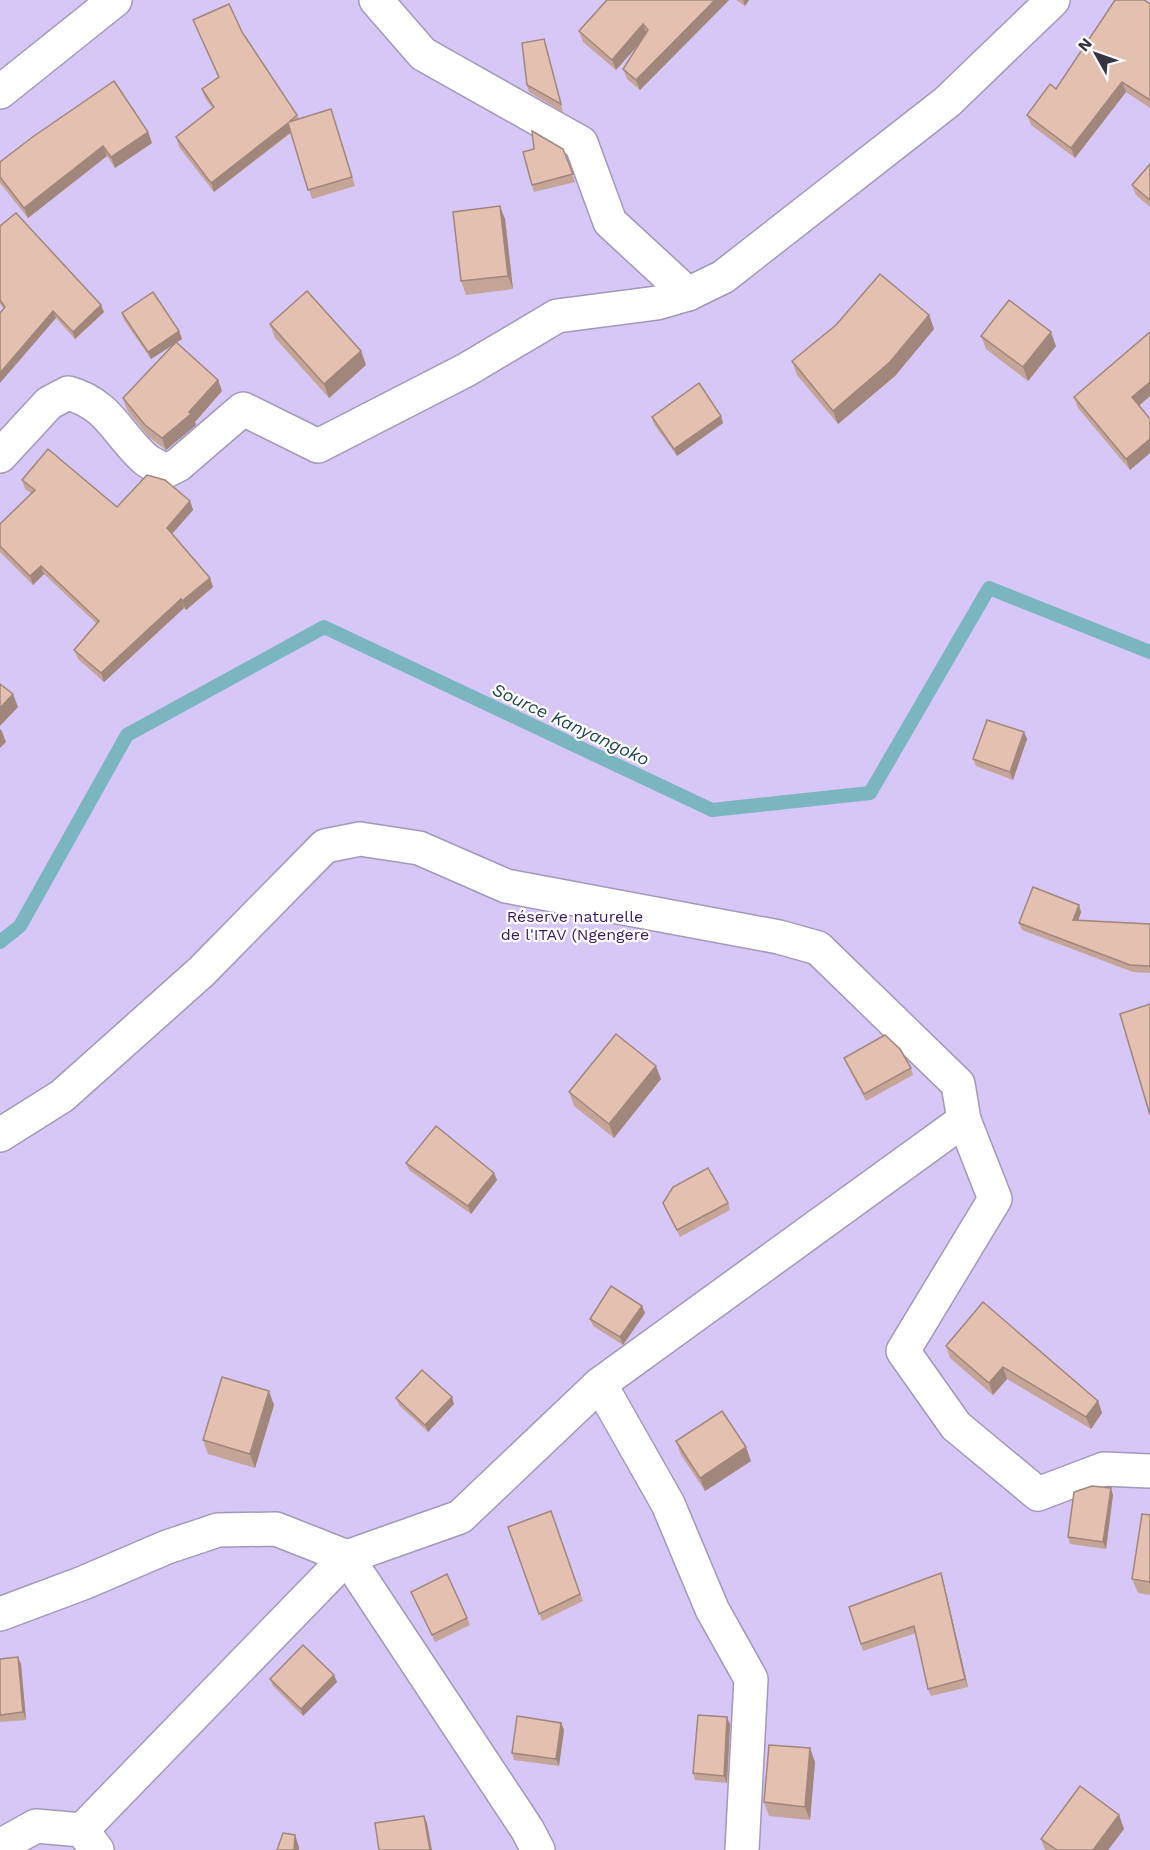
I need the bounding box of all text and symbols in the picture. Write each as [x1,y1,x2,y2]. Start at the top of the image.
north arrow [1066,24,1126,84]
text: N [1074,34,1096,55]
water label: Source Kanyangoko [489,678,653,770]
park label: Réserve naturelle de l'ITAV (Ngengere [501,907,649,944]

